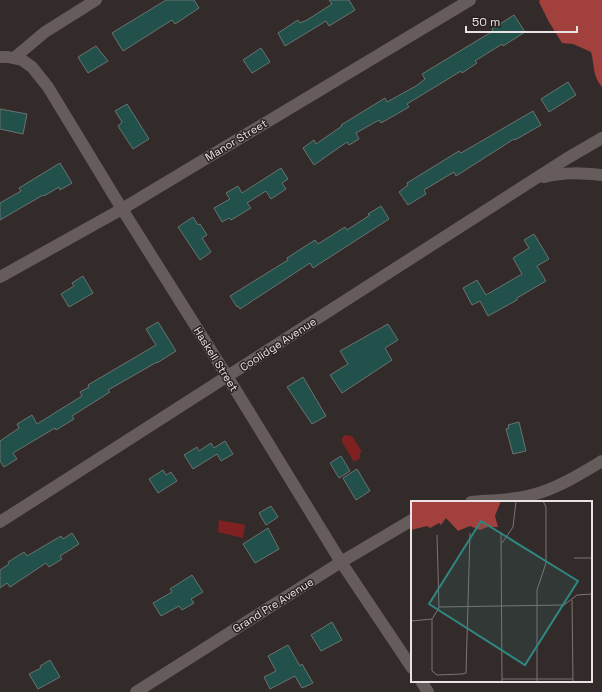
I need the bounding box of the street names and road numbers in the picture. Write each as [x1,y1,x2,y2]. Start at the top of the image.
street label: Manor Street [202,116,270,164]
street label: Coolidge Avenue [237,314,319,374]
street label: Haskell Street [191,324,241,394]
street label: Grand Pre Avenue [230,574,316,636]

